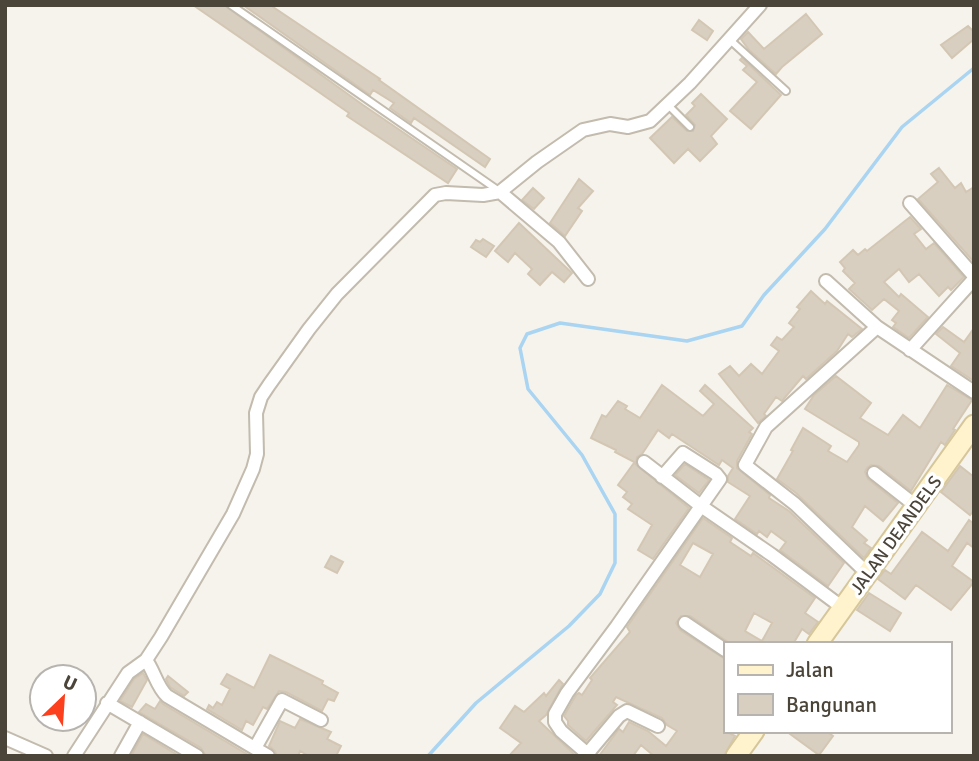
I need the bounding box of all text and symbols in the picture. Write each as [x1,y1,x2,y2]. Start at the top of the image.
street label: JALAN DEANDELS [846,471,946,599]
legend [724,642,951,733]
text: Jalan [786,657,834,683]
north arrow [28,663,98,733]
text: U [59,670,81,697]
text: Bangunan [786,692,877,718]

